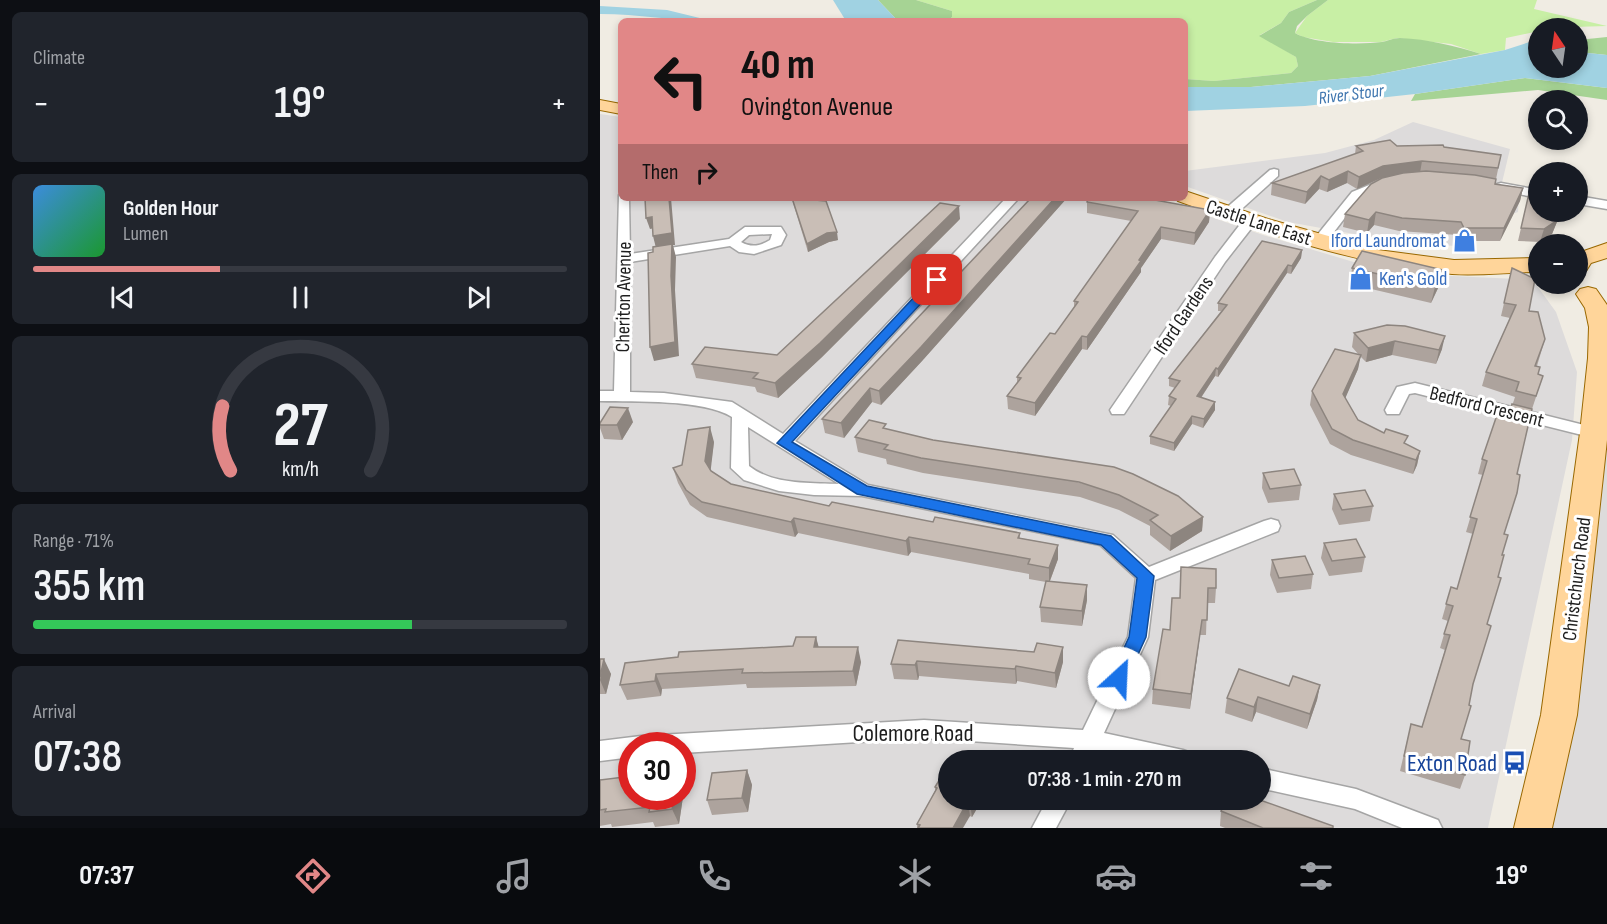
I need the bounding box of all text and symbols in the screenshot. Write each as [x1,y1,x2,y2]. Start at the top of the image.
north arrow [1528,18,1588,78]
map controls [1528,18,1588,294]
text: 40 m [741,40,815,91]
icon: left [642,42,720,120]
text: Climate [33,46,85,70]
text: 19° [274,76,326,131]
water label: River Stour [1317,80,1386,109]
text: − [33,84,49,124]
text: + [551,84,567,124]
button: search [1528,90,1588,150]
text: Ovington Avenue [741,91,893,123]
icon: right [690,156,723,189]
text: Then [642,159,678,186]
button: + [1528,162,1588,222]
text: Golden Hour [123,195,219,222]
street label: Castle Lane East [1203,195,1314,251]
text: Lumen [123,222,168,246]
shop icon: Iford Laundromat [1451,227,1477,253]
place label: Iford Laundromat [1331,229,1446,253]
button: − [1528,234,1588,294]
street label: Cheriton Avenue [611,241,637,353]
pin [911,254,962,305]
icon: arrive [920,263,953,296]
shop icon: Ken's Gold [1348,265,1374,291]
place label: Ken's Gold [1379,267,1447,291]
street label: Iford Gardens [1149,272,1219,359]
icon: previous [106,281,139,314]
icon: pause [284,281,317,314]
icon: next [462,281,495,314]
street label: Bedford Crescent [1427,381,1546,433]
text: 27 [273,389,328,464]
text: km/h [281,457,319,482]
street label: Christchurch Road [1558,516,1596,642]
text: Range · 71% [33,529,114,553]
text: 355 km [33,559,145,614]
position arrow [1087,646,1151,710]
text: Arrival [33,700,76,724]
street label: Colemore Road [853,719,973,748]
text: 07:38 [33,730,122,785]
speed limit sign: 30 [618,732,696,810]
place label: Exton Road [1407,749,1497,778]
bus stop icon: Exton Road [1502,750,1528,776]
text: 07:38 · 1 min · 270 m [1028,766,1181,793]
icon: directions [292,855,334,897]
icon: music [493,855,535,897]
icon: phone [693,855,735,897]
icon: climate [894,855,936,897]
icon: car [1095,855,1137,897]
icon: filters [1295,855,1337,897]
text: 07:37 [79,860,134,892]
text: 19° [1496,860,1528,892]

